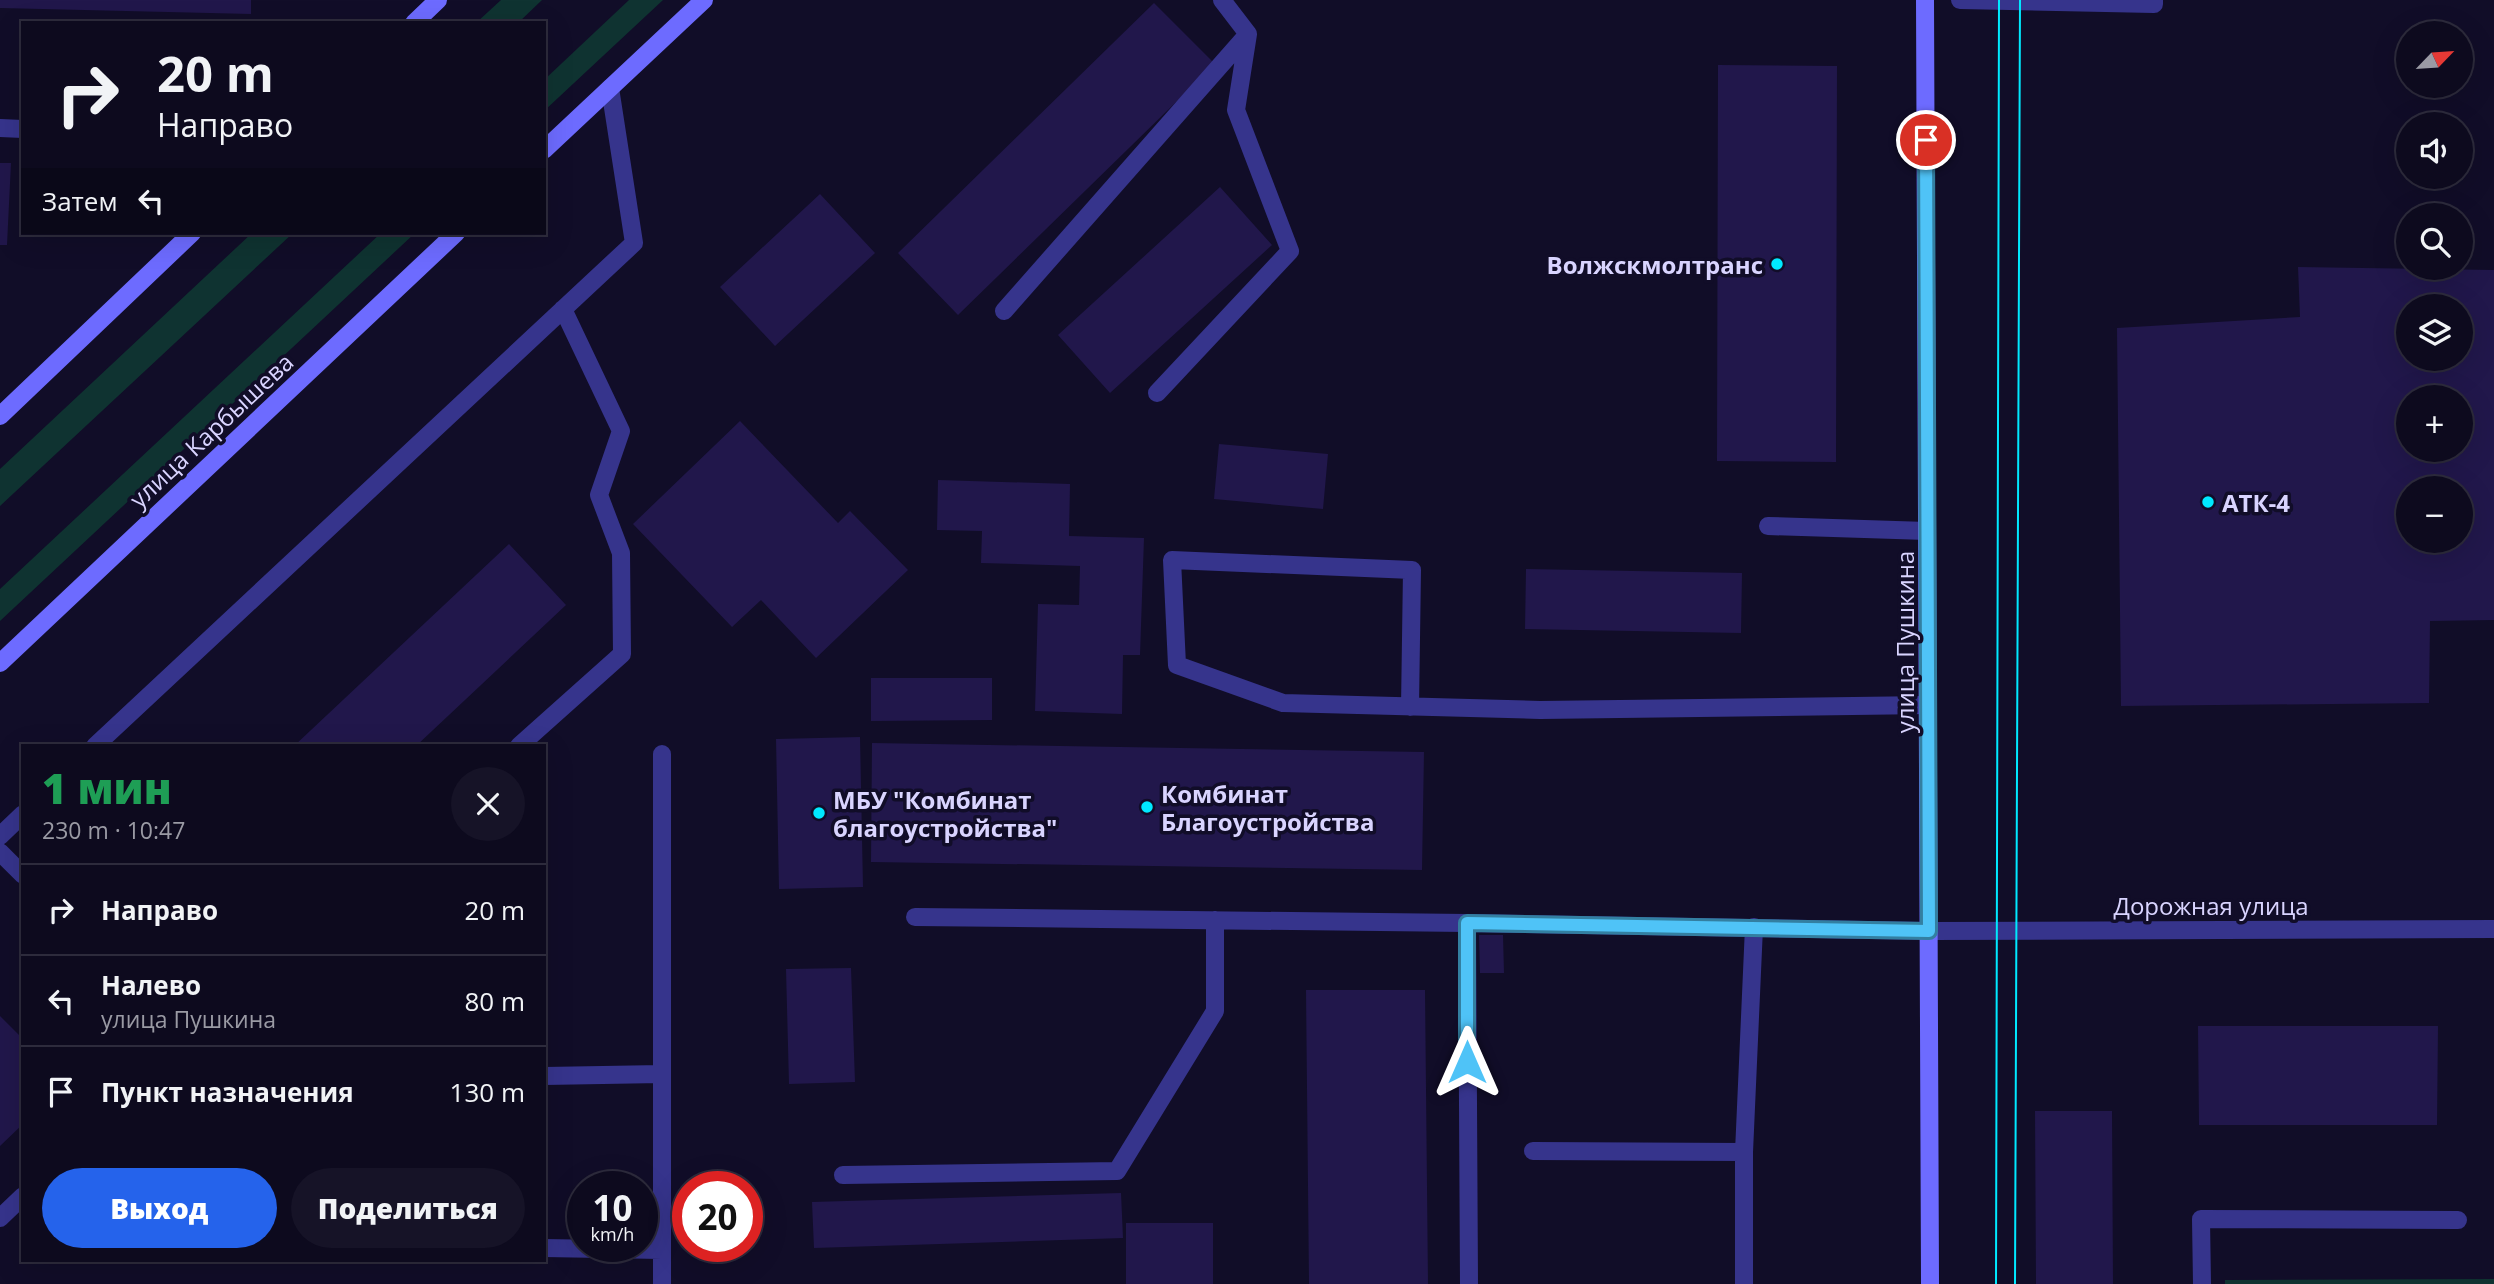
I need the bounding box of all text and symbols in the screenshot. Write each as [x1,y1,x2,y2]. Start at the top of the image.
north arrow [2396,21,2473,98]
map controls [2396,21,2473,553]
text: 20 m [157,40,274,106]
icon: right [42,49,133,140]
text: Направо [157,103,293,146]
pin [1896,110,1956,170]
button: sound [2396,112,2473,189]
icon: arrive [1907,121,1945,159]
icon: left [132,182,170,220]
text: Затем [42,183,118,219]
button: search [2396,203,2473,280]
place label: Волжскмолтранс [1547,248,1763,281]
marker: Волжскмолтранс [1769,256,1785,272]
button: layers [2396,294,2473,371]
street label: улица Карбышева [122,345,300,515]
button: + [2396,385,2473,462]
button: − [2396,476,2473,553]
place label: АТК-4 [2222,486,2290,519]
marker: АТК-4 [2200,494,2216,510]
street label: улица Пушкина [1888,551,1921,733]
text: 1 мин [42,759,172,816]
button: close [451,767,525,841]
place label: Комбинат Благоустройства [1161,777,1374,838]
place label: МБУ "Комбинат благоустройства" [833,783,1057,844]
marker: Комбинат Благоустройства [1139,799,1155,815]
marker: МБУ "Комбинат благоустройства" [811,805,827,821]
text: 230 m · 10:47 [42,814,185,846]
street label: Дорожная улица [2113,889,2309,922]
icon: right [42,891,80,929]
text: Направо [101,892,218,928]
text: 20 m [464,892,525,928]
text: Налево [101,967,201,1003]
icon: left [42,982,80,1020]
text: 80 m [464,983,525,1019]
text: улица Пушкина [101,1003,276,1035]
position arrow [1430,1025,1504,1099]
icon: arrive [42,1073,80,1111]
text: Пункт назначения [101,1074,354,1110]
text: 130 m [450,1074,525,1110]
button: Выход [42,1168,277,1248]
button: Поделиться [291,1168,525,1248]
speed limit sign: 20 [672,1171,763,1262]
text: 10 [592,1184,633,1231]
text: km/h [591,1222,634,1246]

